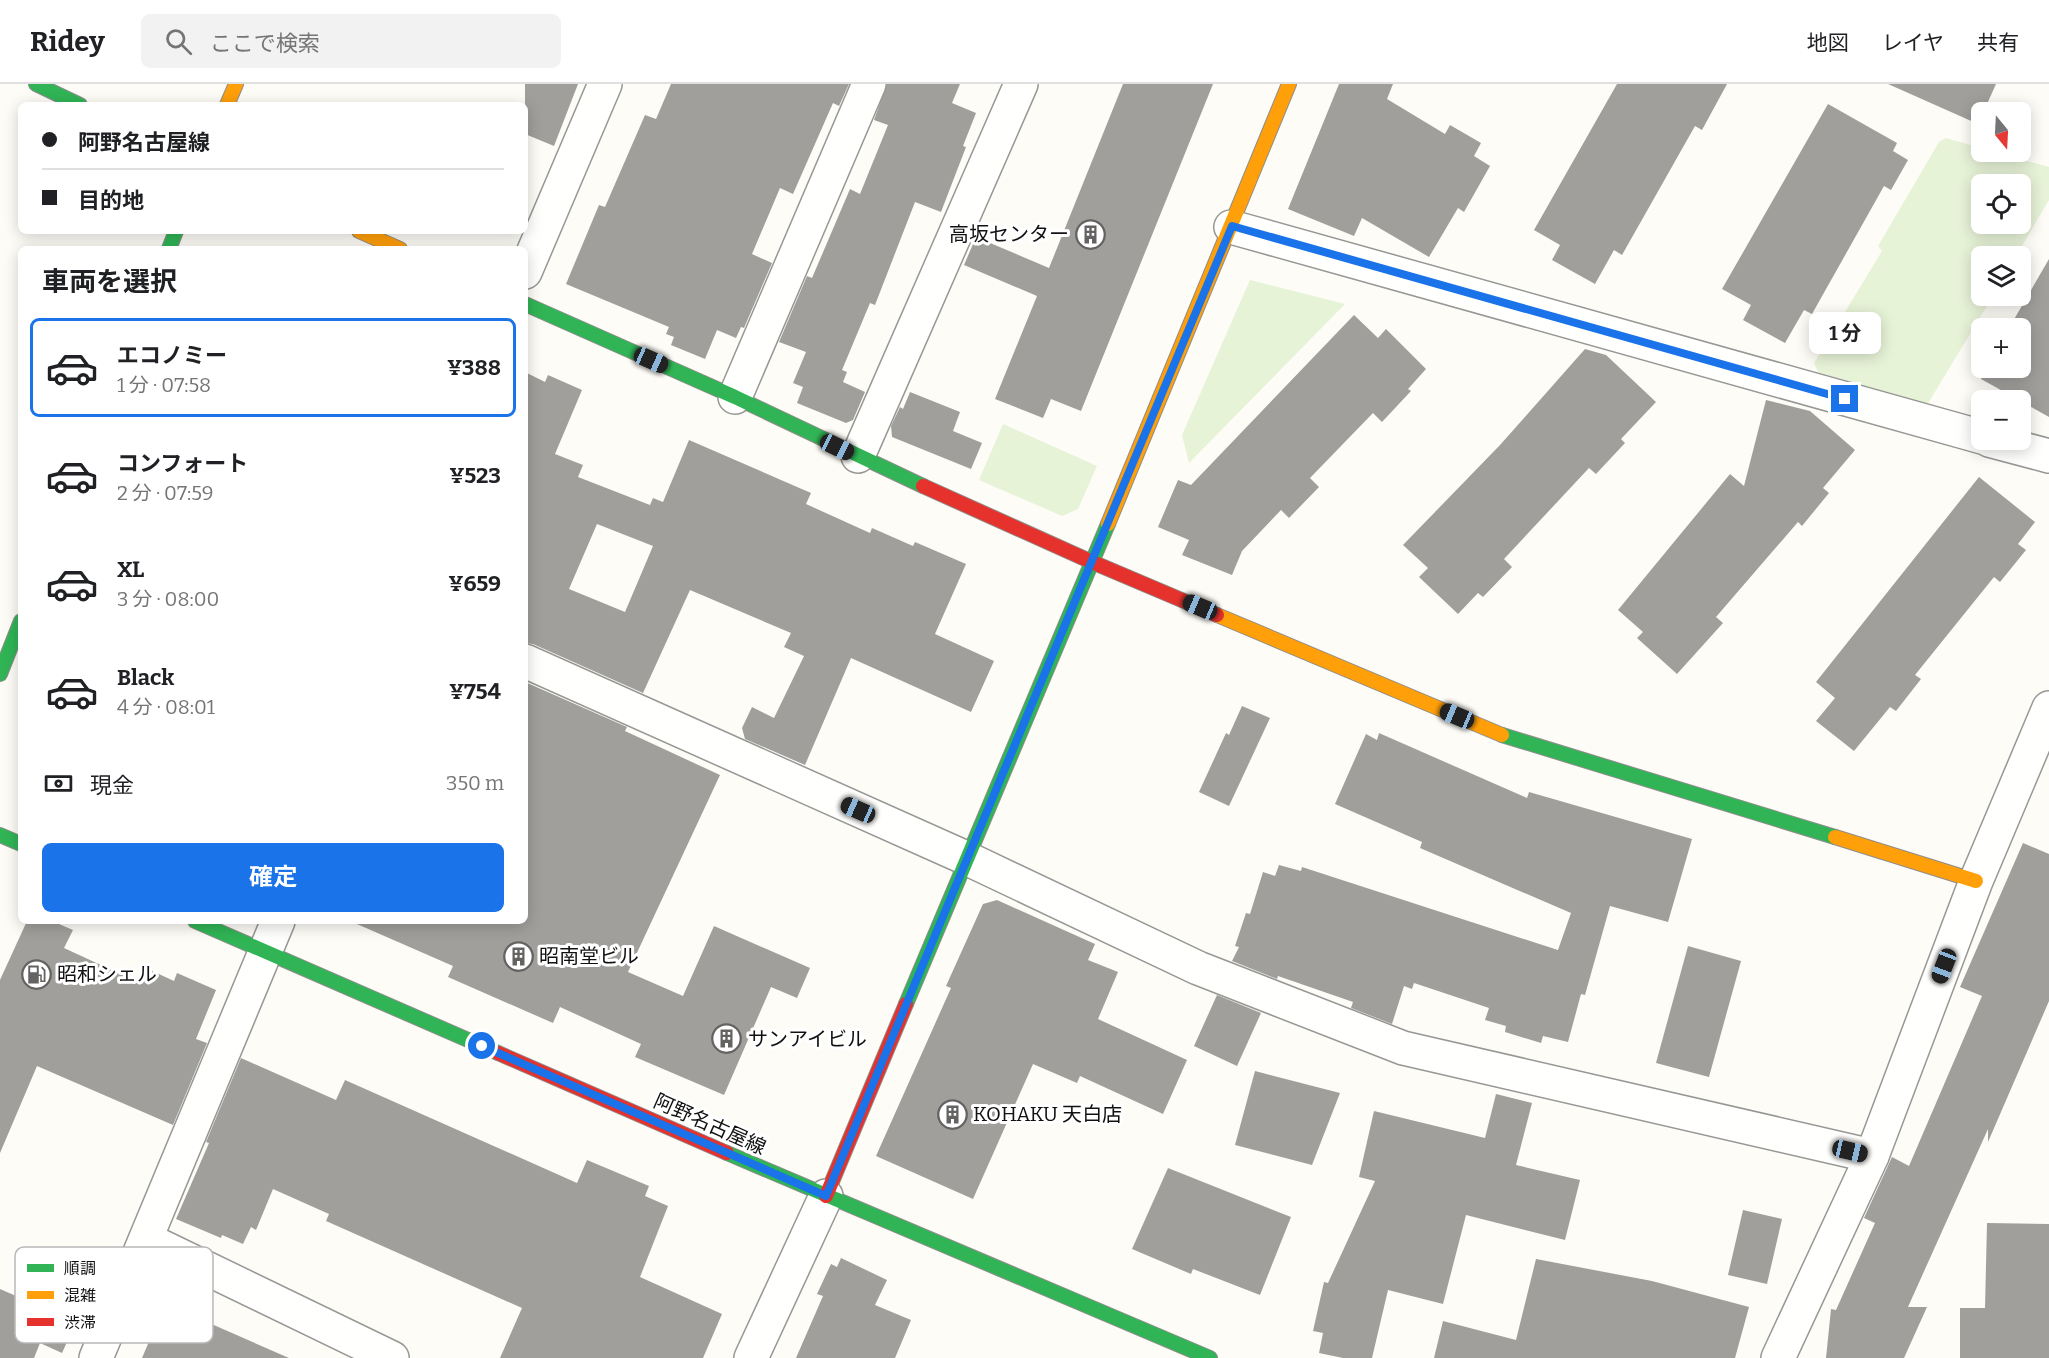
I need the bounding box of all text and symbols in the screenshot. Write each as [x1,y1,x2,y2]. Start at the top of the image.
search box [141,14,561,68]
text: Ridey [30,25,105,58]
icon: search [162,25,195,58]
text: ここで検索 [210,30,320,57]
text: 地図 [1807,30,1849,56]
text: レイヤ [1882,30,1944,56]
text: 共有 [1977,30,2019,56]
north arrow [1971,102,2031,162]
map controls [1971,102,2031,450]
text: 阿野名古屋線 [78,129,210,156]
button: locate [1971,174,2031,234]
text: 目的地 [78,187,144,214]
building icon: 高坂センター [1074,218,1106,250]
place label: 高坂センター [949,222,1069,246]
button: layers [1971,246,2031,306]
text: 車両を選択 [42,266,177,298]
callout: 1 分 [1809,312,1881,354]
button: + [1971,318,2031,378]
text: 1 分 [1829,321,1861,345]
icon: car [45,341,99,395]
text: エコノミー [117,342,227,369]
car [631,344,671,376]
text: ¥388 [447,354,501,381]
text: 1 分 · 07:58 [117,373,211,397]
route end [1831,385,1858,412]
button: − [1971,390,2031,450]
car [817,431,857,463]
icon: car [45,449,99,503]
text: コンフォート [117,450,248,477]
text: ¥523 [449,462,501,489]
text: 2 分 · 07:59 [117,481,213,505]
text: XL [117,556,144,583]
icon: car [45,557,99,611]
text: ¥659 [448,570,501,597]
text: 3 分 · 08:00 [117,587,219,611]
car [1180,592,1220,622]
text: Black [117,664,174,691]
icon: car [45,665,99,719]
text: ¥754 [449,678,501,705]
text: 4 分 · 08:01 [117,695,215,719]
car [1437,701,1477,731]
icon: cash [42,767,75,800]
text: 350 m [446,771,504,795]
text: 現金 [90,772,134,799]
car [838,794,878,826]
button: 確定 [42,843,504,912]
building icon: 昭南堂ビル [502,940,534,972]
place label: 昭南堂ビル [539,944,639,968]
car [1929,946,1959,986]
fuel station icon: 昭和シェル [20,958,52,990]
place label: 昭和シェル [57,962,157,986]
building icon: サンアイビル [711,1023,743,1055]
place label: サンアイビル [748,1027,867,1051]
route start [468,1032,495,1059]
street label: 阿野名古屋線 [650,1089,770,1159]
building icon: KOHAKU 天白店 [936,1098,968,1130]
place label: KOHAKU 天白店 [973,1102,1122,1126]
car [1830,1138,1870,1164]
legend [15,1247,213,1343]
text: 順調 [64,1259,96,1278]
text: 混雑 [64,1286,96,1305]
text: 渋滞 [64,1313,96,1332]

